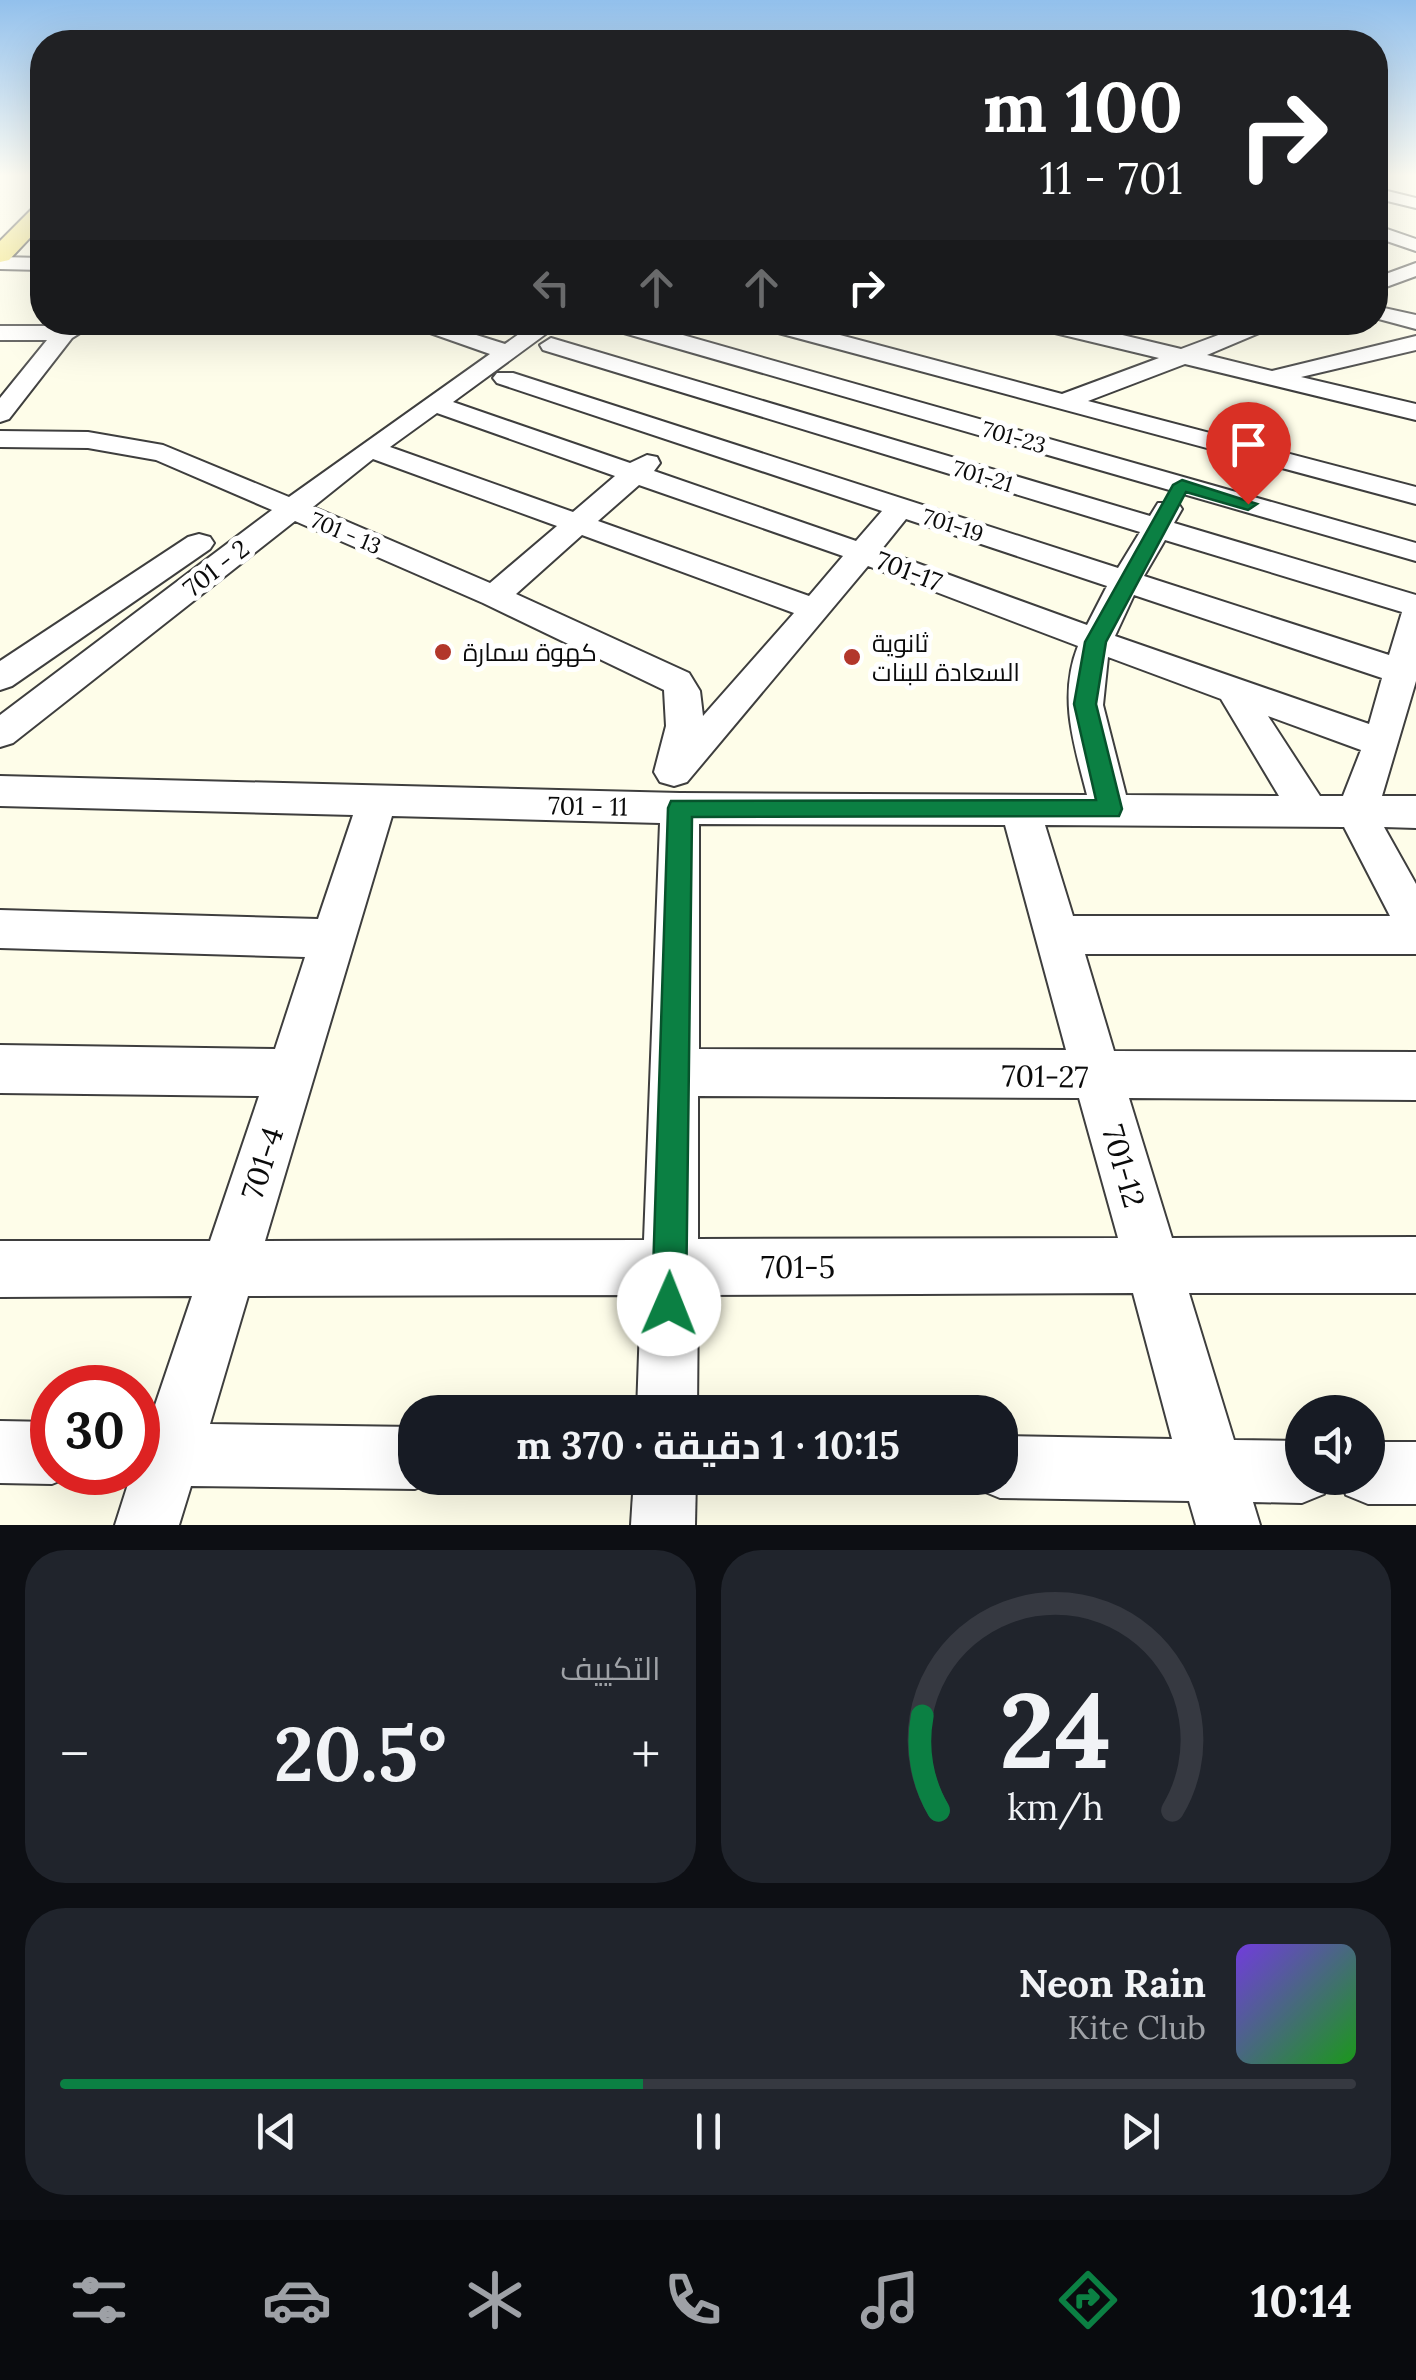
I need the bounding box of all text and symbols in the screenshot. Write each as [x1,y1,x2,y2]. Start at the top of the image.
text: 100 m [983,62,1183,151]
icon: right [1218,70,1348,200]
text: 701 - 11 [1039,149,1183,206]
icon: left [524,260,579,315]
icon: ahead [629,260,684,315]
icon: ahead [734,260,789,315]
icon: right [839,260,894,315]
pin [1206,402,1291,505]
street label: 701-23 [979,415,1049,459]
icon: arrive [1221,417,1276,472]
street label: 701-21 [950,454,1016,498]
street label: 701-19 [919,502,987,548]
street label: 701 - 13 [306,506,386,560]
street label: 701 - 2 [177,532,255,604]
street label: 701-17 [871,544,947,598]
place label: ثانوية السعادة للبنات [872,627,1020,688]
place label: كهوة سمارة [463,636,597,668]
marker: كهوة سمارة [432,641,454,663]
marker: ثانوية السعادة للبنات [841,646,863,668]
street label: 701 - 11 [548,789,628,823]
street label: 701-27 [1001,1056,1089,1096]
street label: 701-12 [1094,1120,1154,1212]
street label: 701-4 [233,1122,291,1204]
street label: 701-5 [761,1248,835,1286]
position arrow [617,1252,721,1356]
speed limit sign: 30 [30,1365,160,1495]
map controls [1285,1395,1385,1495]
button: sound [1285,1395,1385,1495]
text: 10:15 · 1 دقيقة · 370 m [516,1421,900,1469]
text: التكييف [560,1648,661,1689]
text: 24 [1000,1663,1112,1796]
text: 20.5° [274,1706,447,1802]
text: − [60,1719,89,1789]
text: + [631,1719,661,1789]
text: km/h [1007,1784,1104,1830]
text: Neon Rain [1019,1959,1206,2007]
text: Kite Club [1068,2007,1206,2048]
icon: previous [249,2104,304,2159]
icon: pause [681,2104,736,2159]
icon: next [1113,2104,1168,2159]
icon: filters [64,2265,134,2335]
icon: car [262,2265,332,2335]
icon: climate [460,2265,530,2335]
icon: phone [658,2265,728,2335]
icon: music [855,2265,925,2335]
icon: directions [1053,2265,1123,2335]
text: 10:14 [1251,2272,1352,2329]

